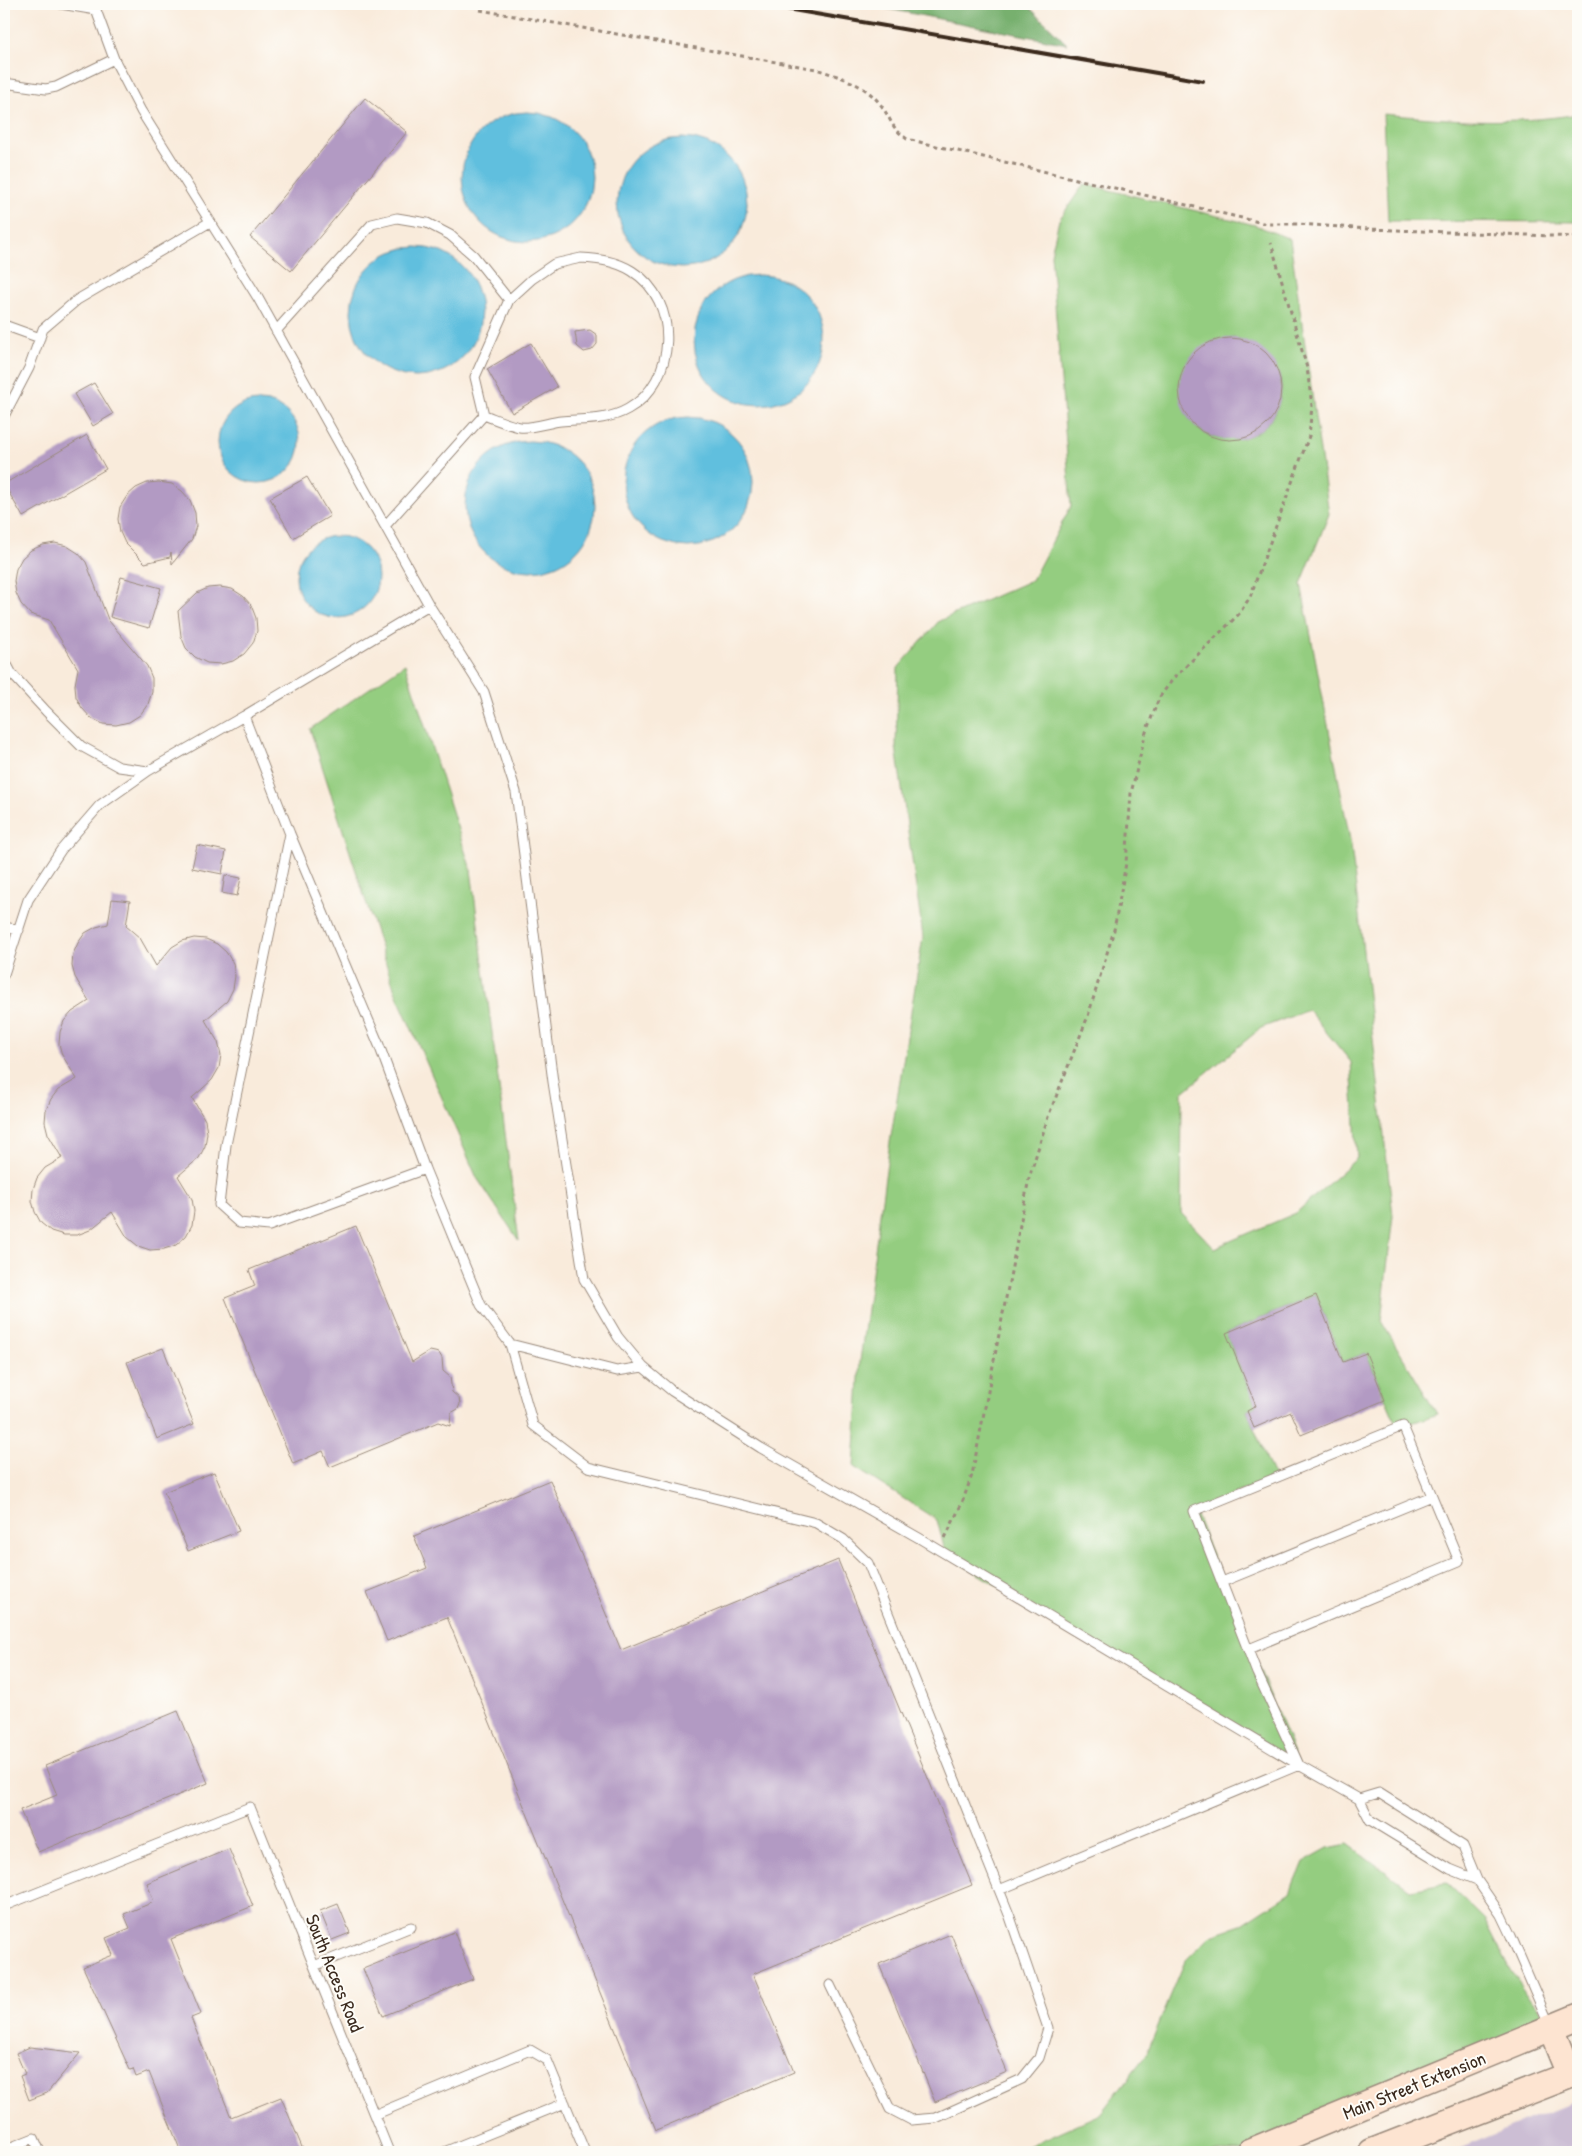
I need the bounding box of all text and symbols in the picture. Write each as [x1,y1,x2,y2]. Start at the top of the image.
street label: South Access Road [300,1910,371,2036]
street label: Main Street Extension [1339,2044,1489,2126]

